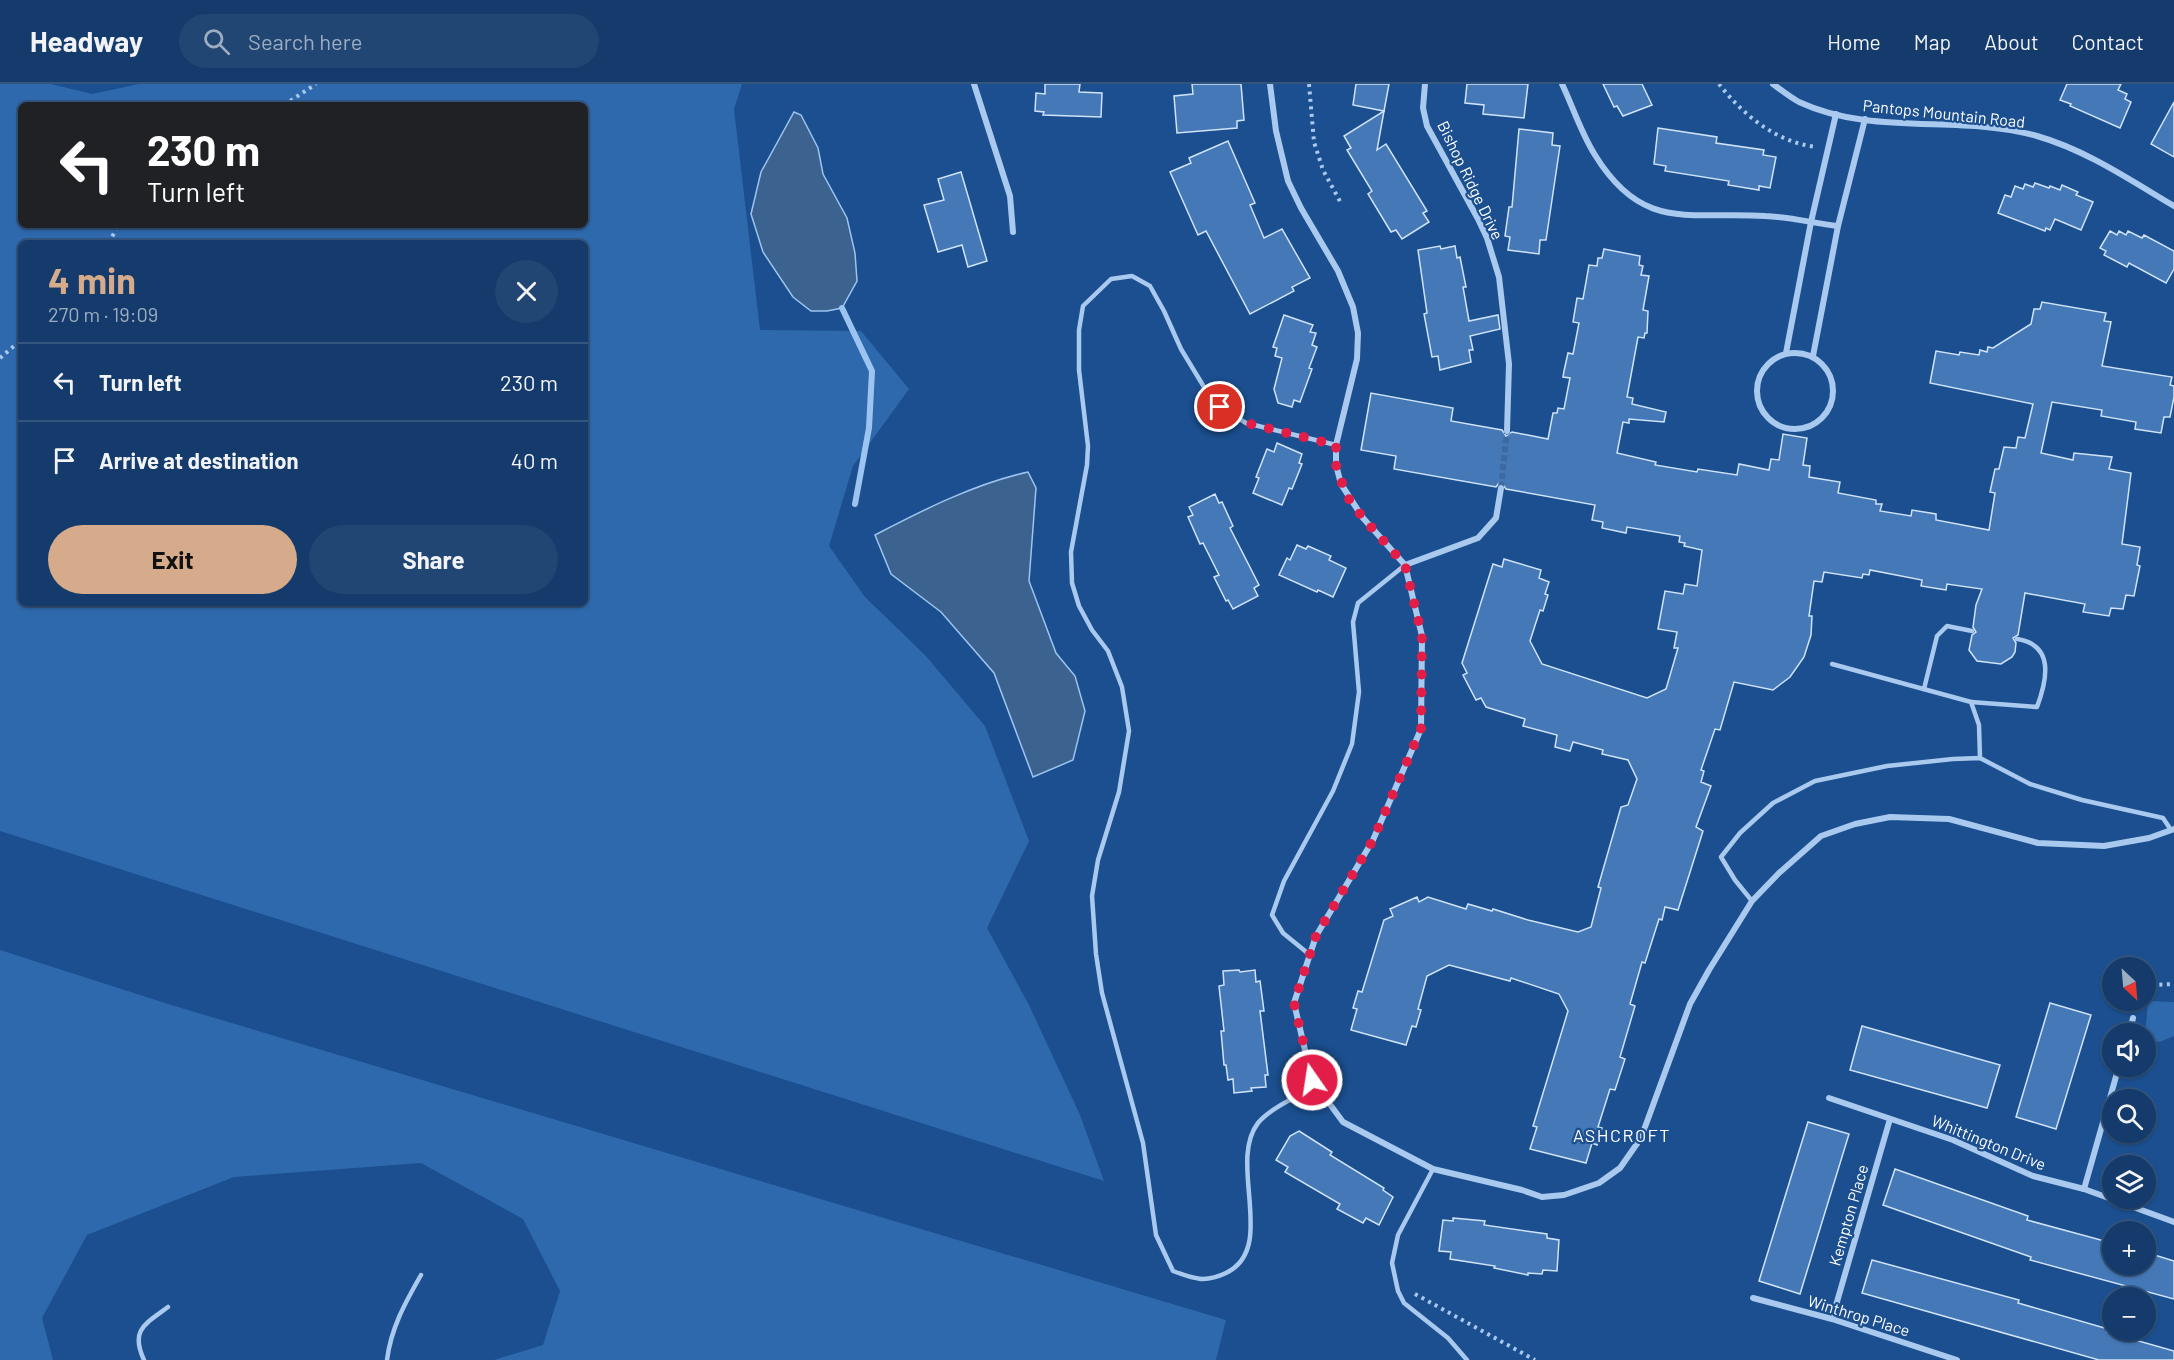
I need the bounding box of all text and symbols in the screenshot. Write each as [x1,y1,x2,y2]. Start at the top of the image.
search box [179,14,599,68]
text: Headway [30,24,143,58]
icon: search [200,25,233,58]
text: Search here [248,28,362,54]
text: Home [1827,29,1881,54]
text: Map [1914,29,1951,54]
text: About [1984,29,2039,54]
text: Contact [2072,29,2144,54]
street label: Pantops Mountain Road [1862,95,2026,131]
street label: Bishop Ridge Drive [1434,118,1508,242]
text: 230 m [147,124,260,174]
icon: left [48,126,126,204]
text: Turn left [147,175,245,207]
text: 4 min [48,258,136,301]
button: close [495,260,558,323]
text: 270 m · 19:09 [48,302,158,326]
icon: left [48,366,81,399]
text: Turn left [99,369,182,395]
text: 230 m [500,369,558,395]
pin [1194,381,1245,432]
icon: arrive [1203,390,1236,423]
icon: arrive [48,444,81,477]
text: Arrive at destination [99,447,298,473]
text: 40 m [511,447,558,473]
button: Exit [48,525,297,594]
button: Share [309,525,558,594]
north arrow [2102,957,2156,1011]
map controls [2102,957,2156,1341]
button: sound [2102,1023,2156,1077]
position arrow [1280,1048,1344,1112]
button: search [2102,1089,2156,1143]
street label: Whittington Drive [1929,1110,2049,1174]
district label: ASHCROFT [1573,1124,1671,1146]
button: layers [2102,1155,2156,1209]
street label: Kempton Place [1824,1162,1872,1268]
button: + [2102,1221,2156,1275]
button: − [2102,1287,2156,1341]
street label: Winthrop Place [1806,1290,1912,1340]

